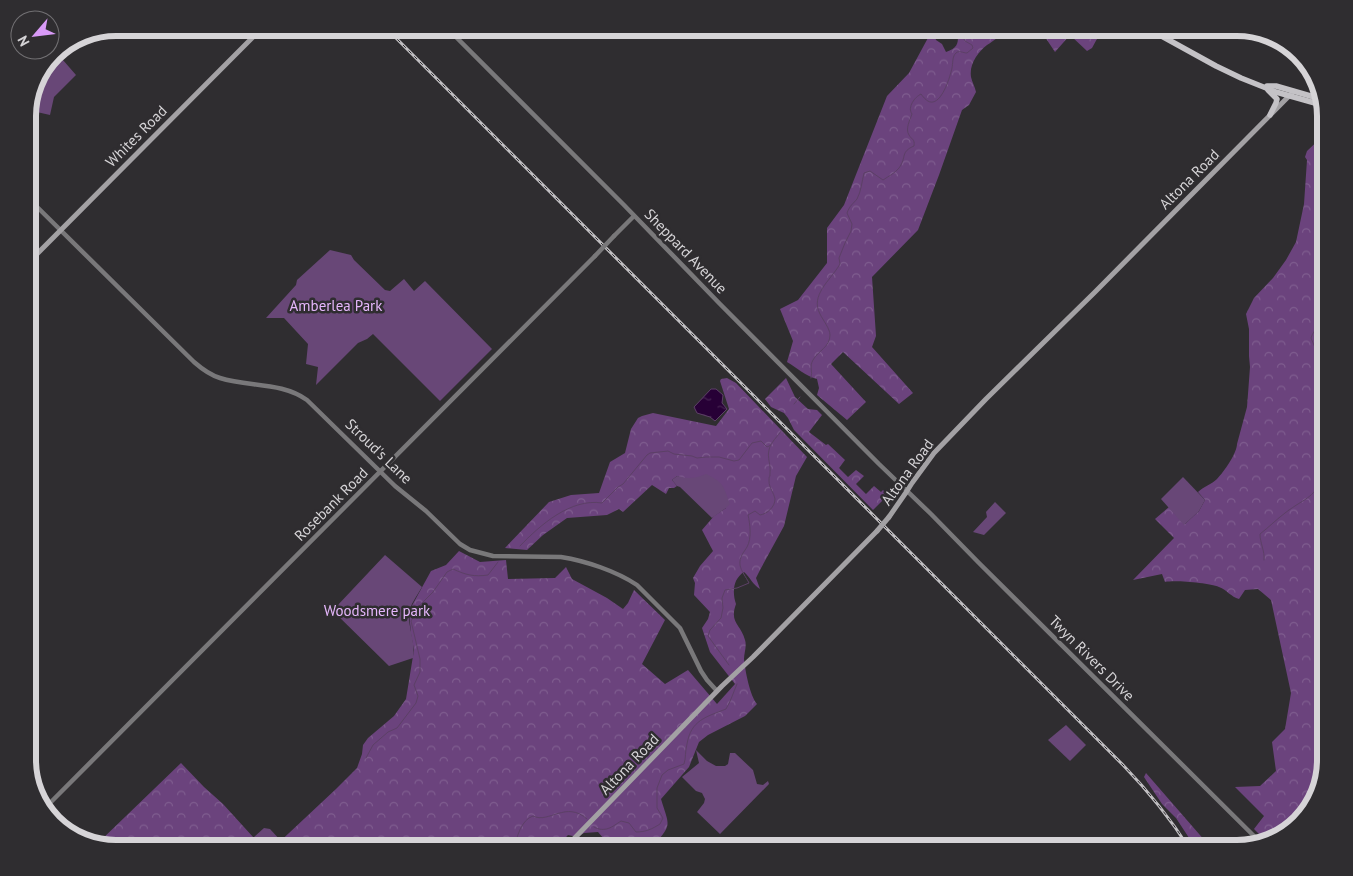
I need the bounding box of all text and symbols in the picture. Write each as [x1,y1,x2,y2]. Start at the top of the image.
north arrow [10,10,60,60]
text: N [13,33,34,49]
street label: Whites Road [101,101,171,171]
street label: Altona Road [1155,145,1223,213]
street label: Sheppard Avenue [641,204,731,298]
park label: Amberlea Park [290,296,383,315]
street label: Stroud's Lane [342,414,416,488]
street label: Altona Road [877,435,937,509]
street label: Rosebank Road [290,463,372,545]
park label: Woodsmere park [324,601,431,620]
street label: Twyn Rivers Drive [1045,611,1139,705]
street label: Altona Road [595,730,663,798]

